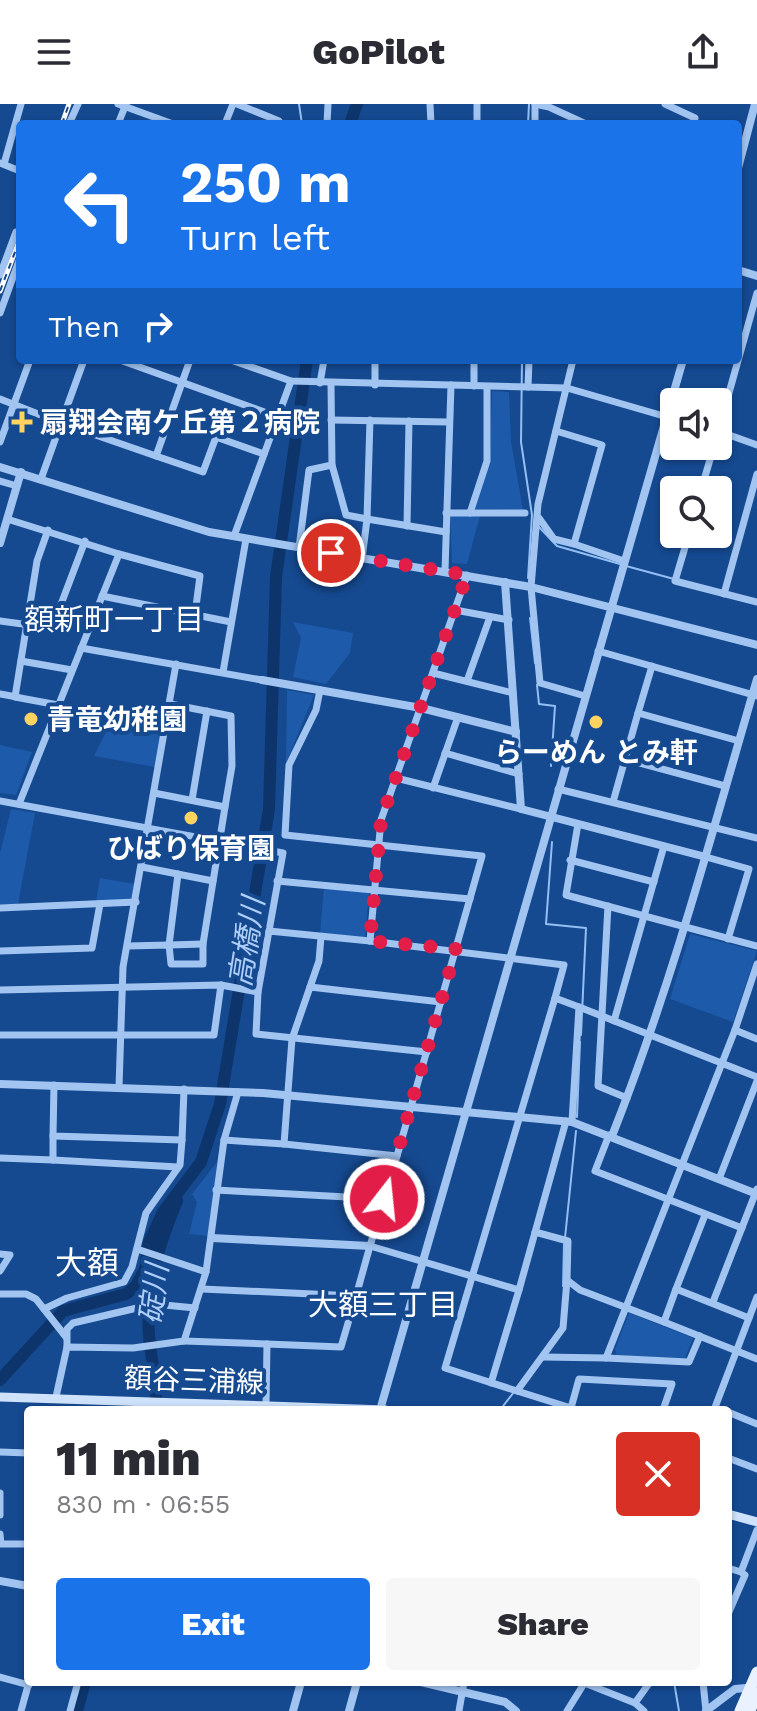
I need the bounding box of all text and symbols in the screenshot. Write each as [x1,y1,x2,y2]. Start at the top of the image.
icon: menu [32,30,76,74]
icon: share [681,30,725,74]
text: GoPilot [312,31,445,73]
text: 250 m [180,150,351,216]
icon: left [48,152,152,256]
text: Turn left [180,217,330,259]
icon: right [136,304,180,348]
text: Then [48,309,120,344]
map controls [660,388,732,548]
button: sound [660,388,732,460]
place label: 扇翔会南ケ丘第２病院 [40,406,320,439]
marker: 扇翔会南ケ丘第２病院 [11,411,33,433]
button: search [660,476,732,548]
pin [297,519,365,587]
icon: arrive [309,531,353,575]
district label: 額新町一丁目 [24,602,204,637]
place label: 青竜幼稚園 [47,703,187,736]
marker: 青竜幼稚園 [22,710,40,728]
marker: らーめん とみ軒 [587,713,605,731]
place label: らーめん とみ軒 [494,736,698,769]
marker: ひばり保育園 [182,809,200,827]
place label: ひばり保育園 [107,832,275,865]
water label: 高橋川 [222,892,271,989]
position arrow [342,1157,426,1241]
district label: 大額 [55,1244,119,1282]
water label: 碇川 [132,1259,175,1326]
district label: 大額三丁目 [308,1287,458,1322]
street label: 額谷三浦線 [123,1362,265,1399]
text: 11 min [56,1430,201,1487]
button: close [616,1432,700,1516]
text: 830 m · 06:55 [56,1489,230,1519]
button: Exit [56,1578,370,1670]
button: Share [386,1578,700,1670]

